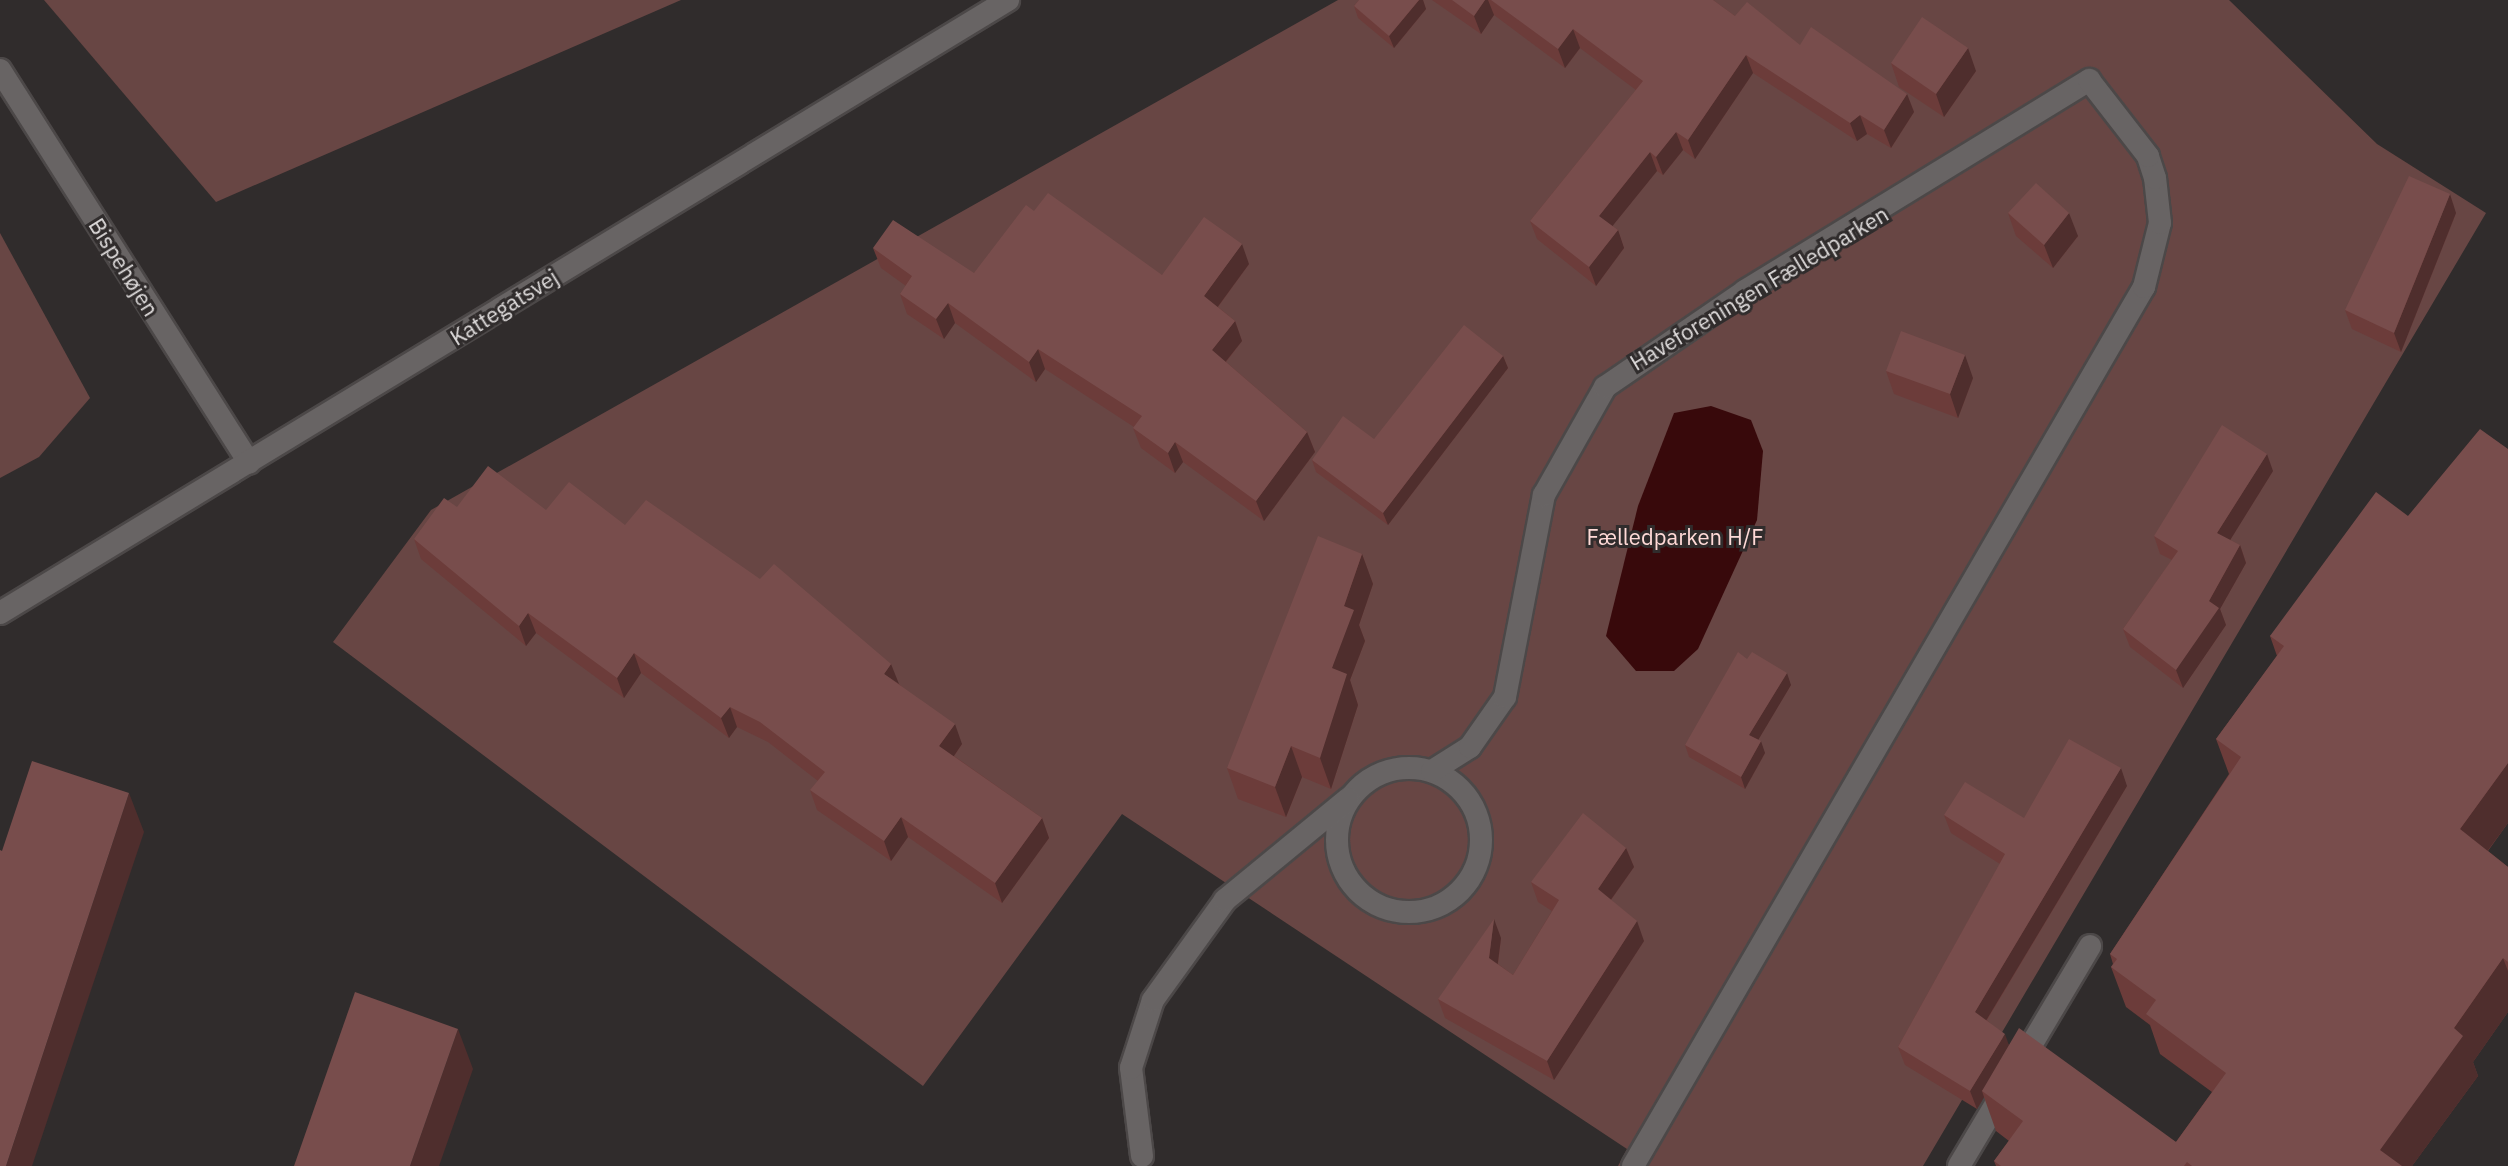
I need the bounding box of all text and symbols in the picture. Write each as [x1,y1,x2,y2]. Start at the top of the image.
street label: Haveforeningen Fælledparken [1625,200,1893,376]
street label: Bispehøjen [84,213,164,321]
street label: Kattegatsvej [445,263,563,351]
park label: Fælledparken H/F [1587,524,1763,550]

